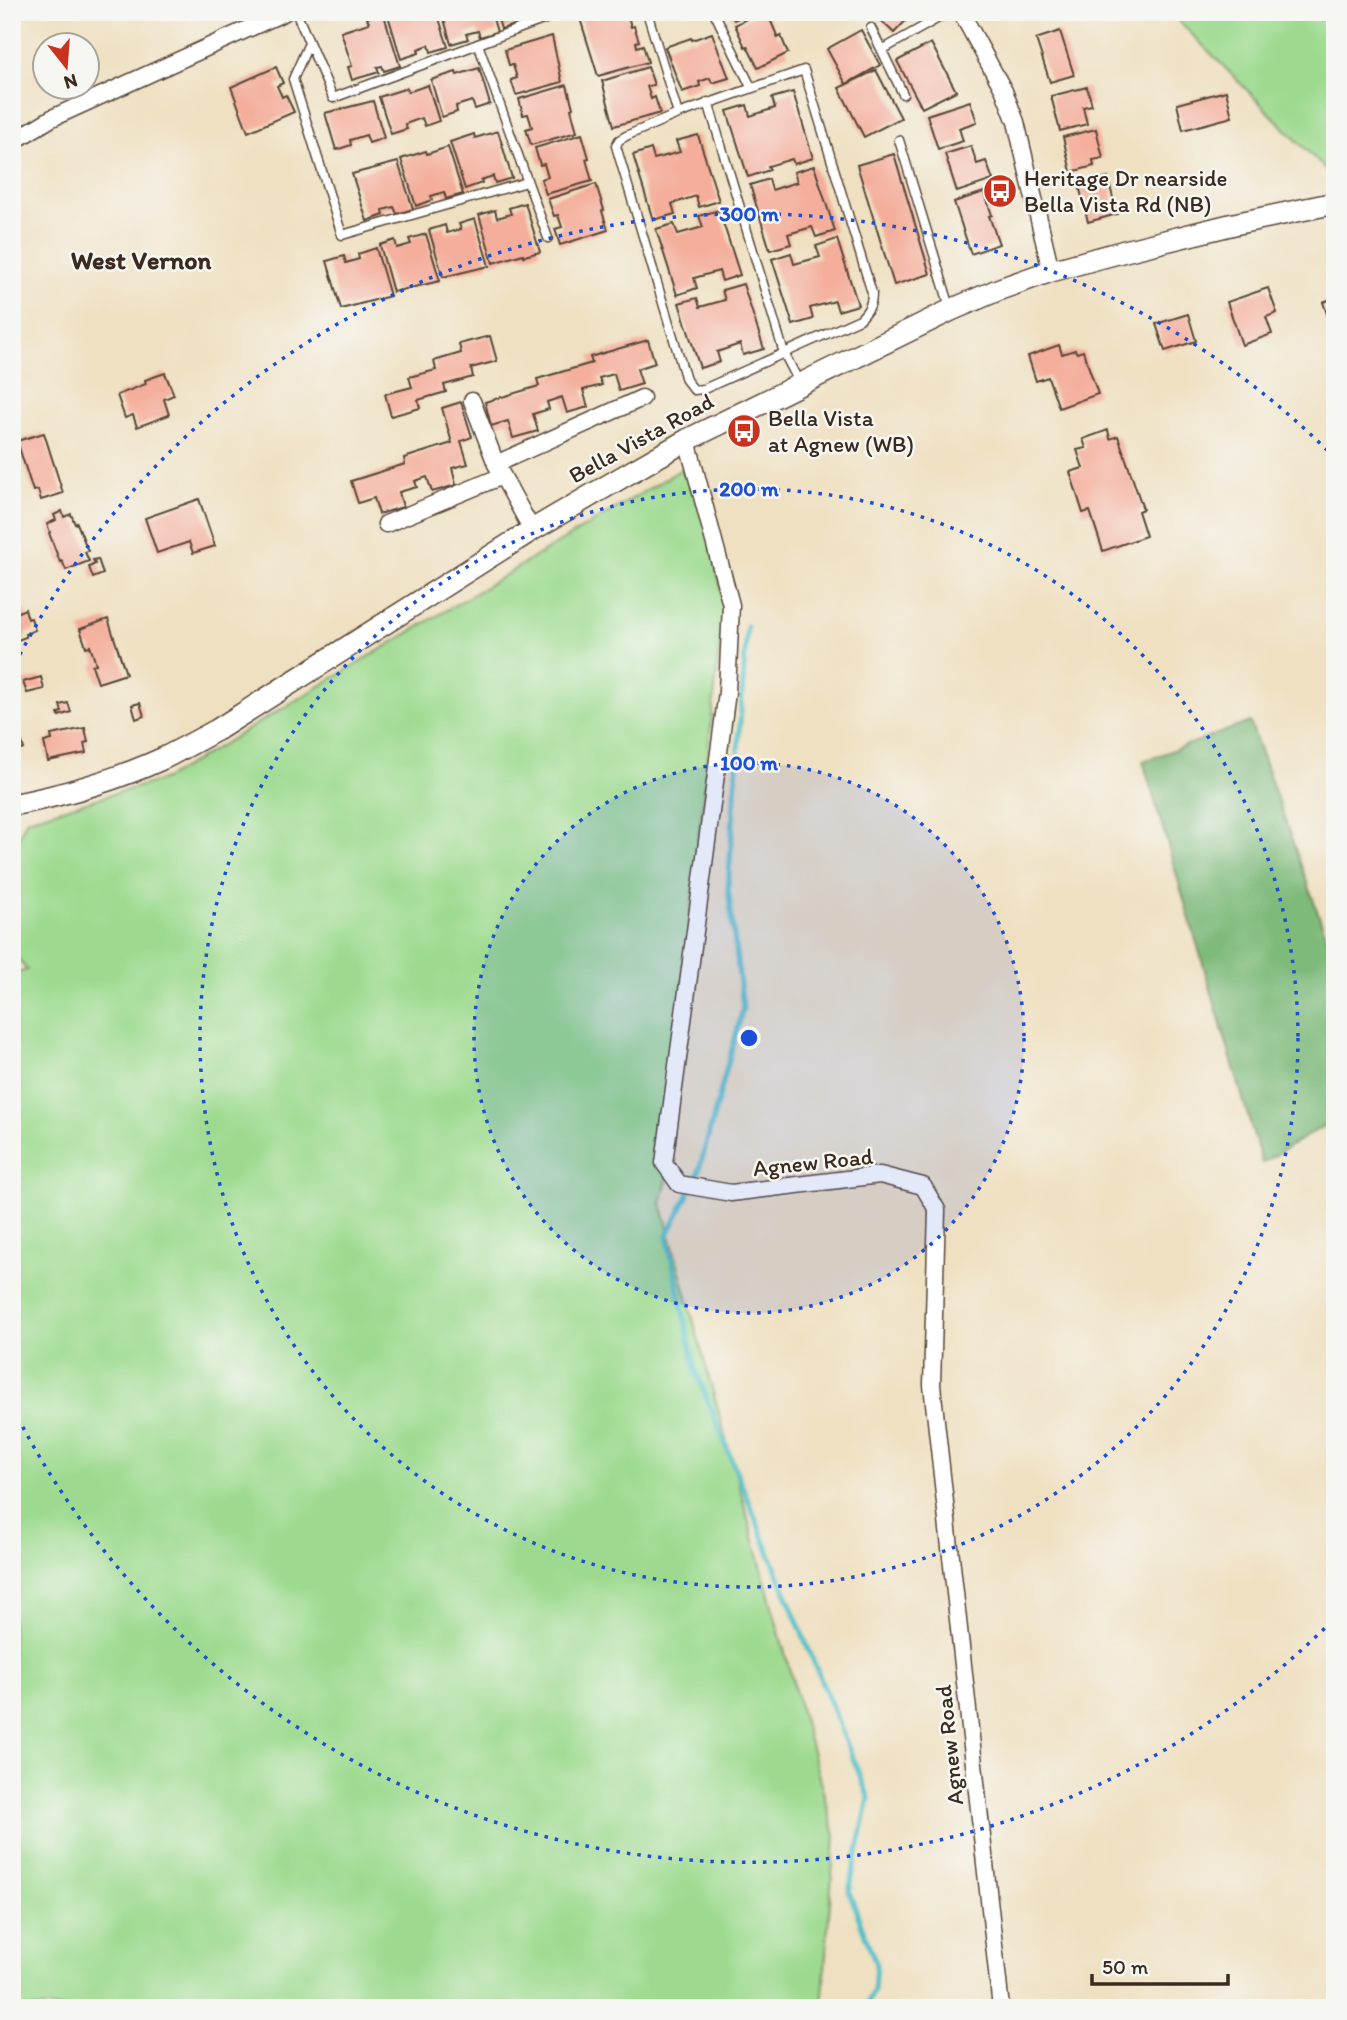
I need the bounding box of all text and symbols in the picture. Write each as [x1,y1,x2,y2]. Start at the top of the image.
north arrow [32,32,102,102]
text: N [61,69,80,95]
place label: Heritage Dr nearside Bella Vista Rd (NB) [1024,164,1228,218]
bus stop icon: Heritage Dr nearside Bella Vista Rd (NB) [981,172,1019,210]
text: 300 m [719,201,779,226]
district label: West Vernon [71,244,211,276]
street label: Bella Vista Road [564,387,718,489]
place label: Bella Vista at Agnew (WB) [768,404,914,458]
bus stop icon: Bella Vista at Agnew (WB) [725,412,763,450]
text: 200 m [719,476,779,501]
text: 100 m [720,750,778,775]
centre of rings [737,1026,761,1050]
street label: Agnew Road [751,1142,875,1182]
street label: Agnew Road [929,1683,969,1807]
scale bar [1092,1943,1228,1987]
text: 50 m [1102,1954,1149,1979]

